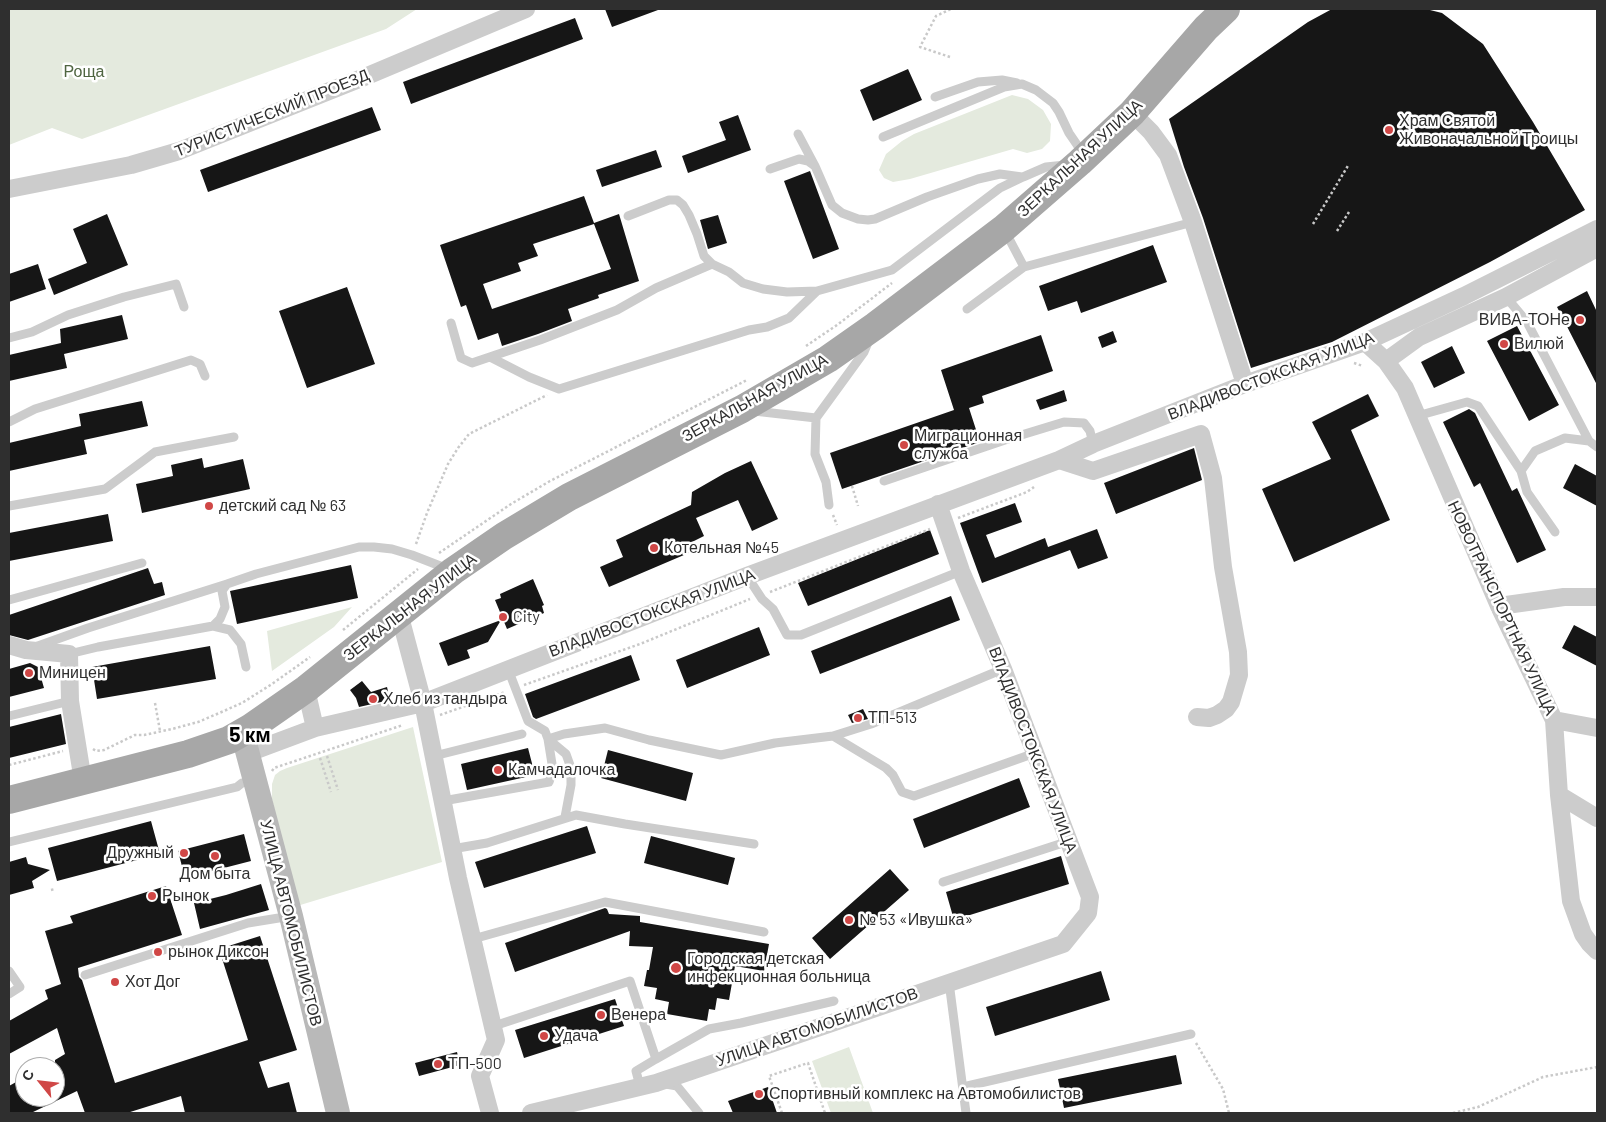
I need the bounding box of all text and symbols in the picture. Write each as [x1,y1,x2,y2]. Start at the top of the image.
park label: Роща [64,62,104,82]
street label: ТУРИСТИЧЕСКИЙ ПРОЕЗД [172,65,372,161]
street label: ЗЕРКАЛЬНАЯ УЛИЦА [1014,95,1146,221]
place label: Храм Святой Живоначальной Троицы [1399,111,1578,149]
marker: Храм Святой Живоначальной Троицы [1383,124,1395,136]
place label: ВИВА-ТОНе [1479,310,1570,330]
marker: ВИВА-ТОНе [1574,314,1586,326]
street label: ВЛАДИВОСТОКСКАЯ УЛИЦА [1165,328,1377,424]
place label: Вилюй [1514,334,1564,354]
marker: Вилюй [1498,338,1510,350]
street label: ЗЕРКАЛЬНАЯ УЛИЦА [679,350,831,446]
place label: Миграционная служба [914,426,1022,464]
marker: Миграционная служба [898,439,910,451]
place label: детский сад № 63 [219,496,346,516]
street label: НОВОТРАНСПОРТНАЯ УЛИЦА [1444,498,1560,718]
marker: детский сад № 63 [203,500,215,512]
place label: Котельная №45 [664,538,779,558]
marker: Котельная №45 [648,542,660,554]
street label: ЗЕРКАЛЬНАЯ УЛИЦА [340,549,480,665]
street label: ВЛАДИВОСТОКСКАЯ УЛИЦА [546,565,758,661]
place label: City [513,607,540,627]
marker: City [497,611,509,623]
street label: ВЛАДИВОСТОКСКАЯ УЛИЦА [985,644,1081,856]
place label: Миницен [39,663,106,683]
marker: Миницен [23,667,35,679]
place label: Хлеб из тандыра [383,689,507,709]
marker: Хлеб из тандыра [367,693,379,705]
place label: ТП-513 [868,708,917,728]
marker: ТП-513 [852,712,864,724]
district label: 5 км [229,722,271,748]
place label: Камчадалочка [508,760,615,780]
marker: Камчадалочка [492,764,504,776]
street label: УЛИЦА АВТОМОБИЛИСТОВ [256,818,326,1028]
place label: Дружный [106,843,174,863]
marker: Дружный [178,847,190,859]
marker: Дом быта [209,850,221,862]
place label: Дом быта [180,864,250,884]
place label: Рынок [162,886,209,906]
marker: Рынок [146,890,158,902]
place label: № 53 «Ивушка» [859,910,973,930]
marker: № 53 «Ивушка» [843,914,855,926]
place label: рынок Диксон [168,942,269,962]
marker: рынок Диксон [152,946,164,958]
place label: Городская детская инфекционная больница [687,949,870,987]
marker: Городская детская инфекционная больница [669,961,683,975]
place label: Хот Дог [125,972,180,992]
marker: Хот Дог [109,976,121,988]
street label: УЛИЦА АВТОМОБИЛИСТОВ [714,983,920,1071]
place label: Венера [611,1005,666,1025]
marker: Венера [595,1009,607,1021]
place label: Удача [554,1026,598,1046]
marker: Удача [538,1030,550,1042]
place label: ТП-500 [448,1054,502,1074]
north arrow [15,1057,65,1107]
marker: ТП-500 [432,1058,444,1070]
text: С [17,1066,37,1084]
place label: Спортивный комплекс на Автомобилистов [769,1084,1081,1104]
marker: Спортивный комплекс на Автомобилистов [753,1088,765,1100]

